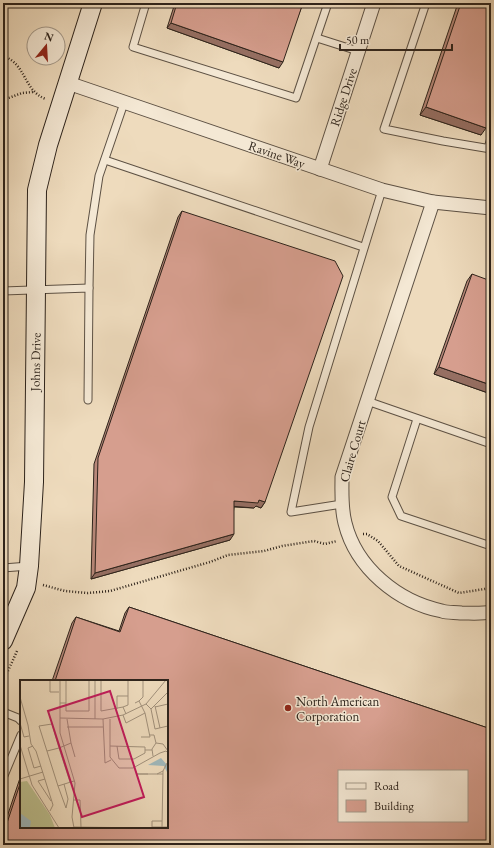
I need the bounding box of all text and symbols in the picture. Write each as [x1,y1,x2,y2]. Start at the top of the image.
north arrow [26,26,66,66]
scale bar [340,26,452,52]
text: N [43,28,56,45]
text: 50 m [346,32,370,48]
street label: Ridge Drive [326,66,361,128]
street label: Ravine Way [246,137,308,172]
street label: Johns Drive [26,332,45,393]
street label: Claire Court [336,418,369,484]
inset map [20,680,168,828]
place label: North American Corporation [296,693,379,725]
marker: North American Corporation [283,703,293,713]
legend [338,770,468,822]
text: Road [374,778,400,794]
text: Building [374,798,415,814]

